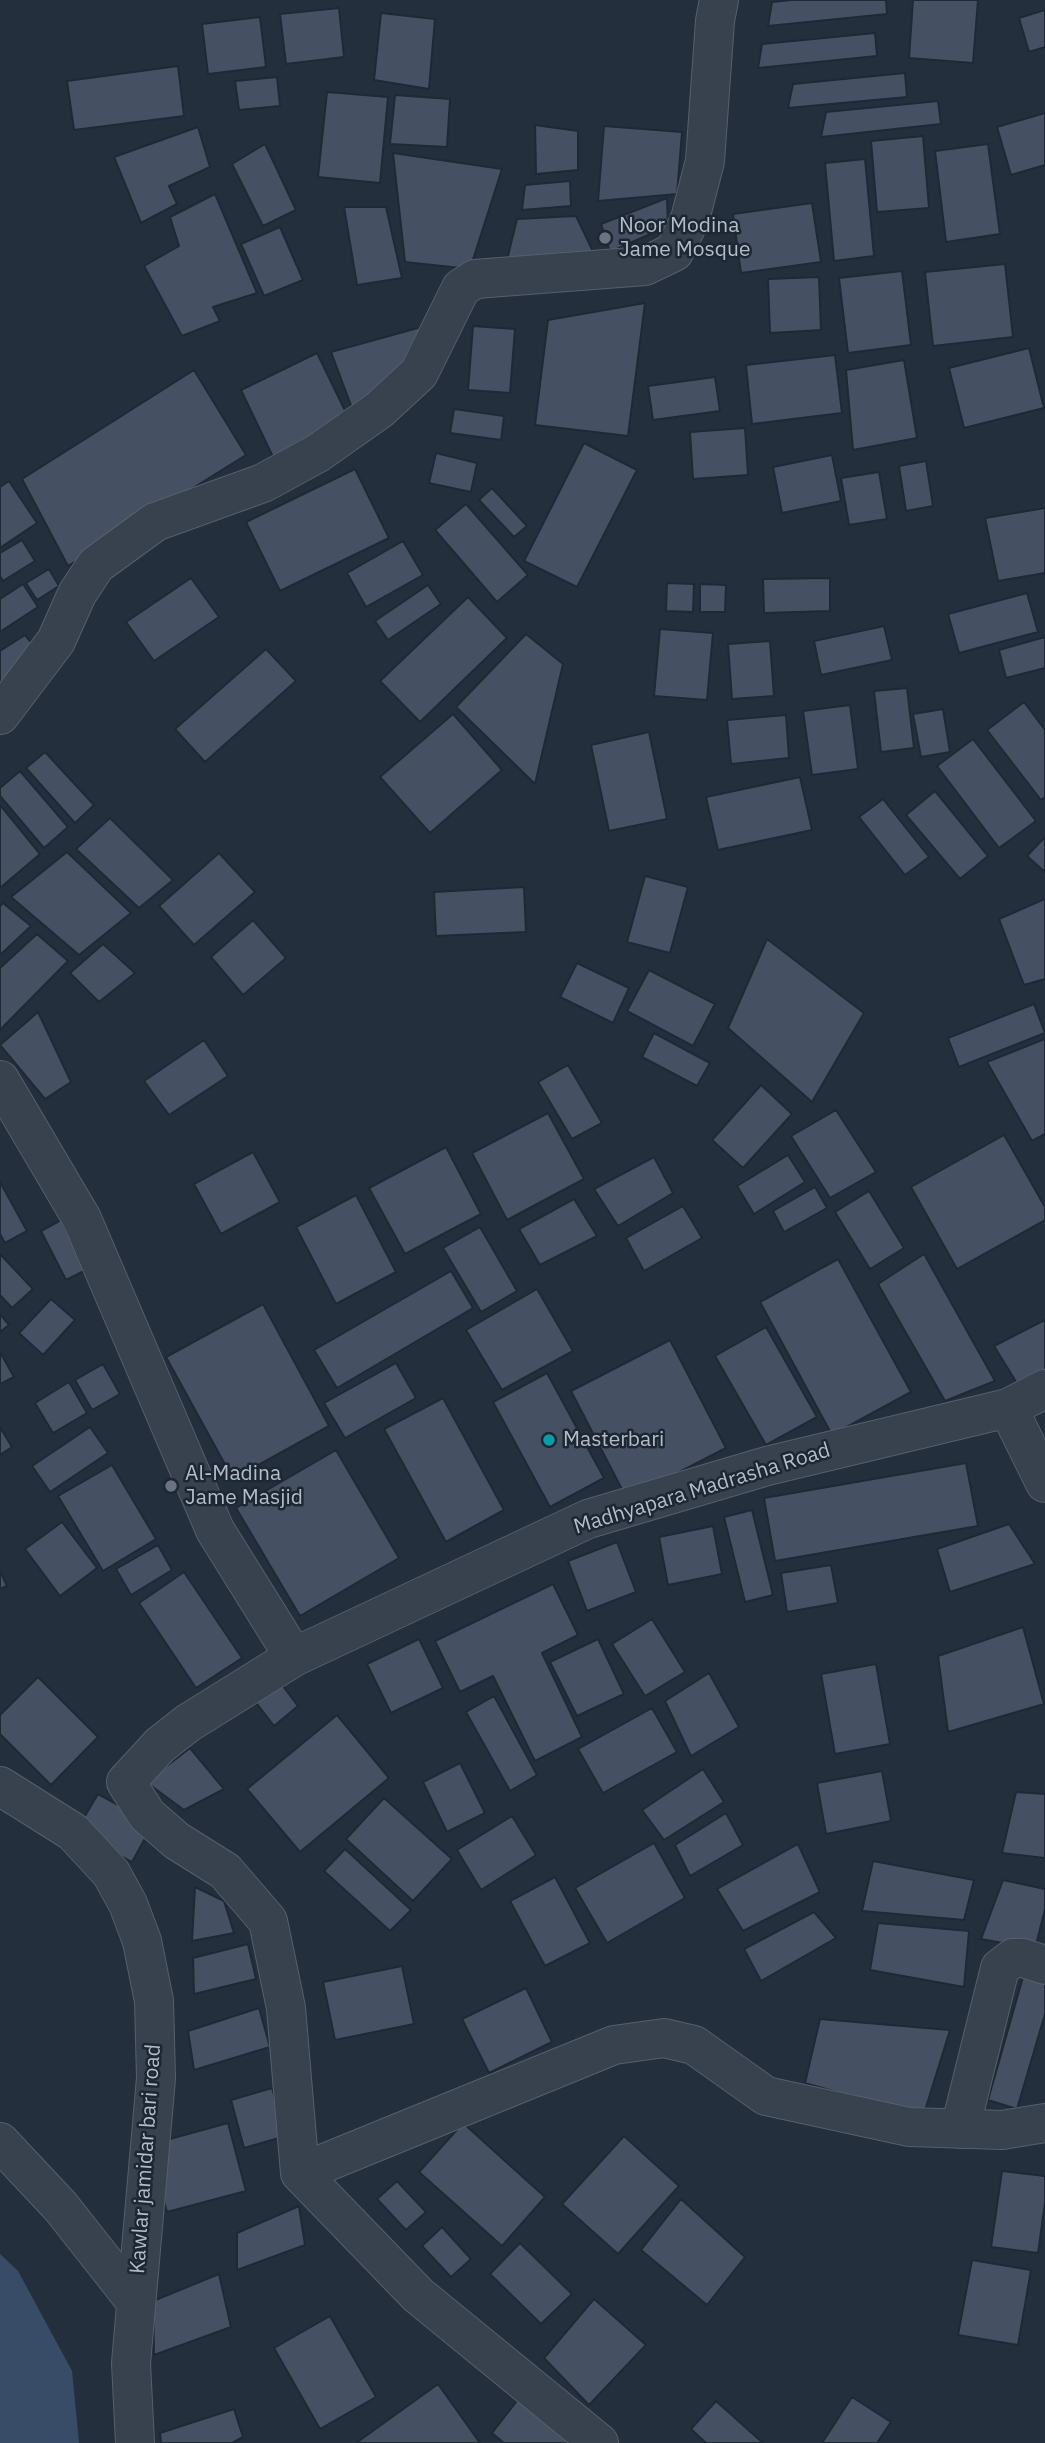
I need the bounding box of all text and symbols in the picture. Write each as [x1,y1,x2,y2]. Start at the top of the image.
place label: Noor Modina Jame Mosque [619,213,750,263]
marker: Noor Modina Jame Mosque [597,230,613,246]
place label: Masterbari [563,1427,664,1453]
marker: Masterbari [541,1432,557,1448]
street label: Madhyapara Madrasha Road [571,1438,833,1540]
place label: Al-Madina Jame Masjid [185,1461,303,1511]
marker: Al-Madina Jame Masjid [163,1478,179,1494]
street label: Kawlar jamidar bari road [125,2043,167,2275]

